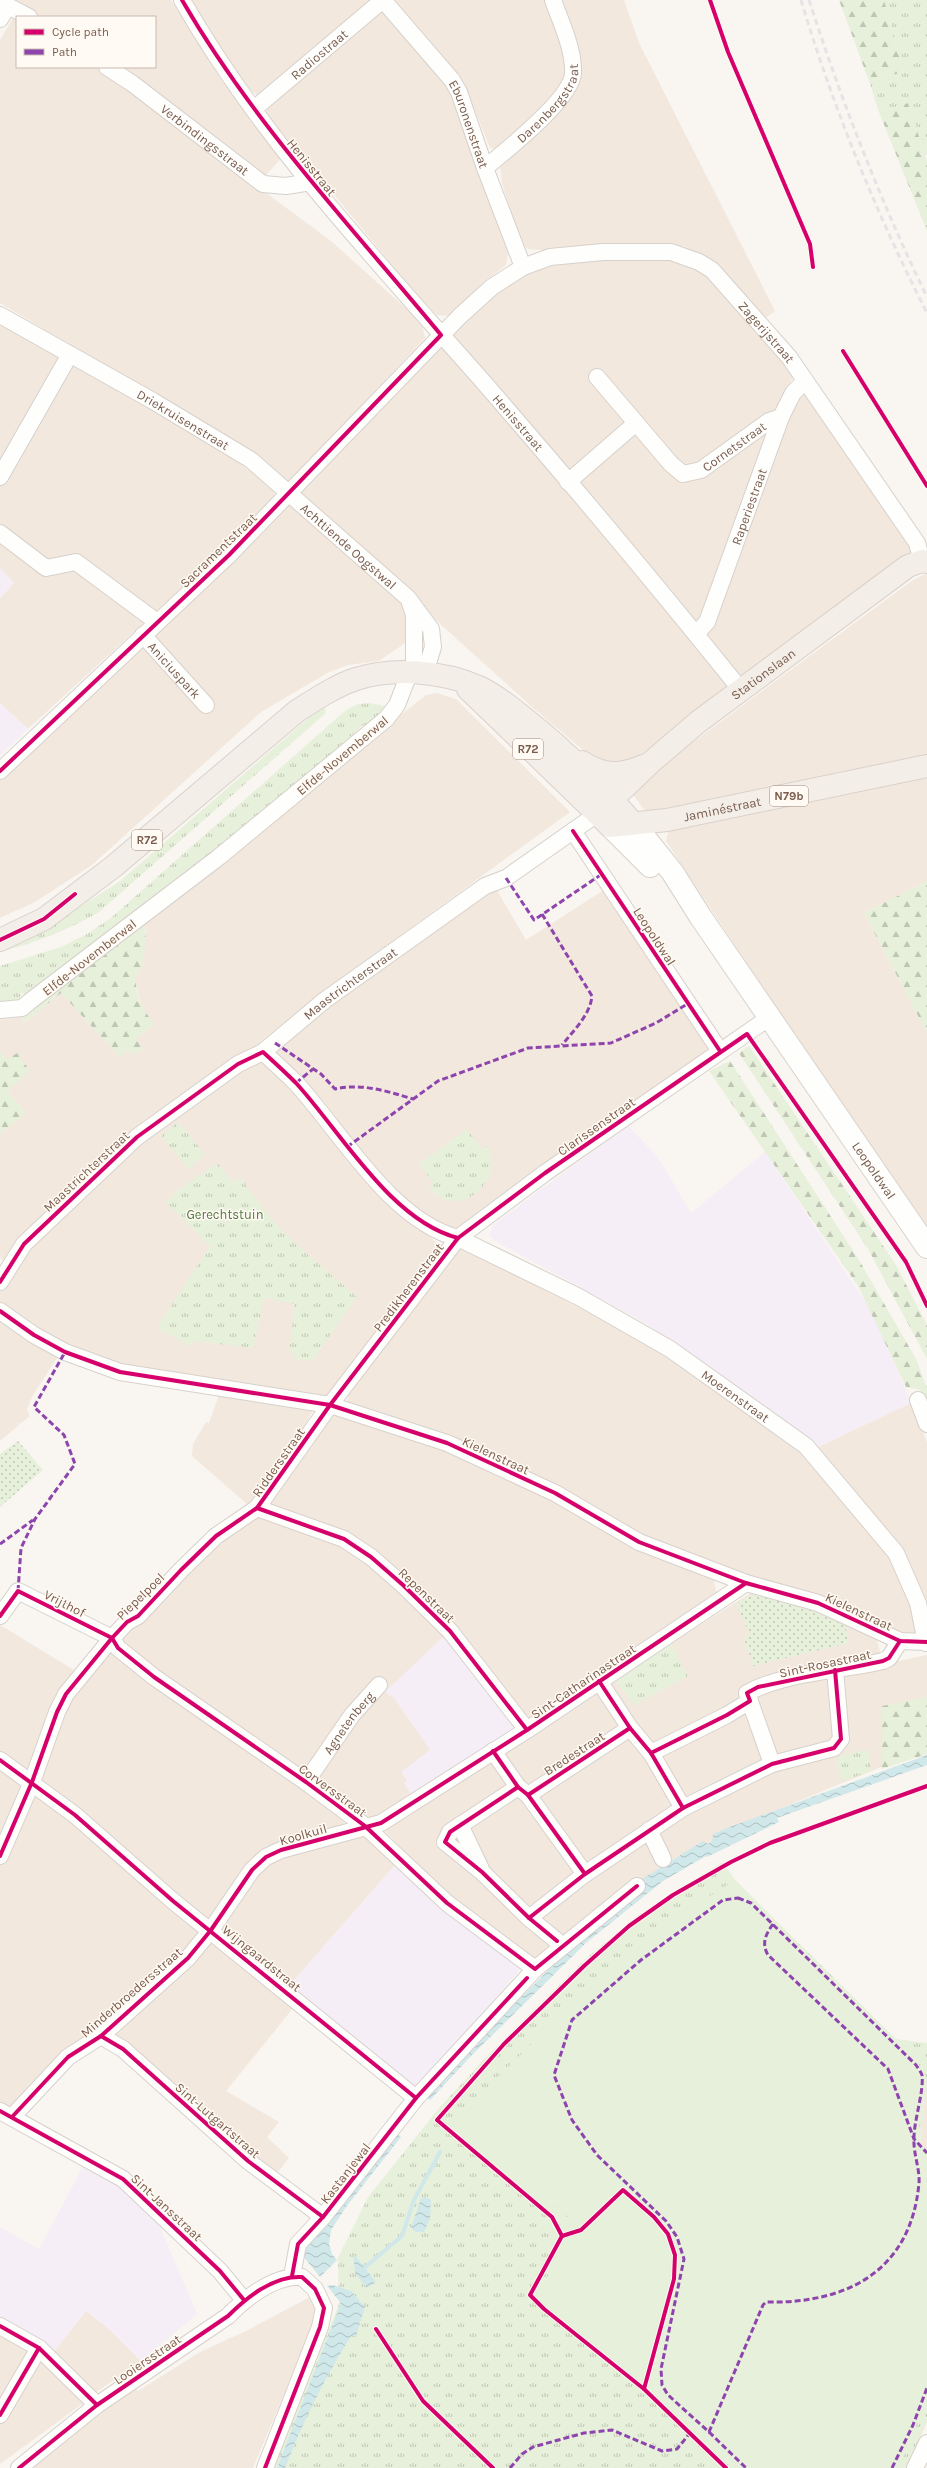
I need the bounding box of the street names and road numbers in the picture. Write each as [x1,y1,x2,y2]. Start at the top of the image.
street label: Radiostraat [288,26,351,83]
street label: Darenbergstraat [514,63,581,146]
street label: Eburonenstraat [446,77,492,170]
street label: Verbindingsstraat [158,101,252,178]
street label: Henisstraat [284,136,339,199]
street label: Zagerijstraat [735,298,798,366]
street label: Driekruisenstraat [134,387,232,453]
street label: Henisstraat [490,392,546,454]
street label: Cornetstraat [700,419,769,475]
street label: Raperiestraat [728,466,770,547]
street label: Achttiende Oogstwal [297,500,399,592]
street label: Sacramentstraat [177,510,260,591]
street label: Aniciuspark [145,639,204,702]
street label: Stationslaan [728,645,798,703]
street label: Elfde-Novemberwal [293,713,391,798]
road number: R72 [513,739,543,759]
road number: N79b [770,786,808,806]
street label: Jaminéstraat [682,794,762,824]
road number: R72 [132,830,162,850]
street label: Leopoldwal [630,904,679,968]
street label: Elfde-Novemberwal [39,916,139,999]
street label: Maastrichterstraat [301,944,400,1023]
street label: Clarissenstraat [555,1094,638,1159]
street label: Maastrichterstraat [40,1128,133,1215]
street label: Leopoldwal [849,1139,899,1202]
street label: Predikherenstraat [370,1240,447,1334]
street label: Moerenstraat [699,1367,772,1426]
street label: Riddersstraat [249,1425,308,1500]
street label: Kielenstraat [460,1433,532,1478]
street label: Repenstraat [395,1565,458,1626]
street label: Piepelpoel [113,1570,167,1623]
street label: Vrijthof [42,1587,88,1620]
street label: Kielenstraat [823,1589,895,1634]
street label: Sint-Catharinastraat [528,1641,639,1722]
street label: Sint-Rosastraat [778,1646,873,1681]
street label: Agnetenberg [320,1688,378,1757]
street label: Bredestraat [541,1728,608,1779]
street label: Corversstraat [296,1761,370,1820]
street label: Koolkuil [278,1821,329,1848]
street label: Wijngaardstraat [219,1922,304,1995]
street label: Minderbroedersstraat [78,1944,185,2041]
street label: Sint-Lutgartstraat [172,2079,263,2161]
street label: Kastanjewal [317,2140,374,2207]
street label: Sint-Jansstraat [128,2171,205,2244]
street label: Looiersstraat [111,2331,184,2387]

